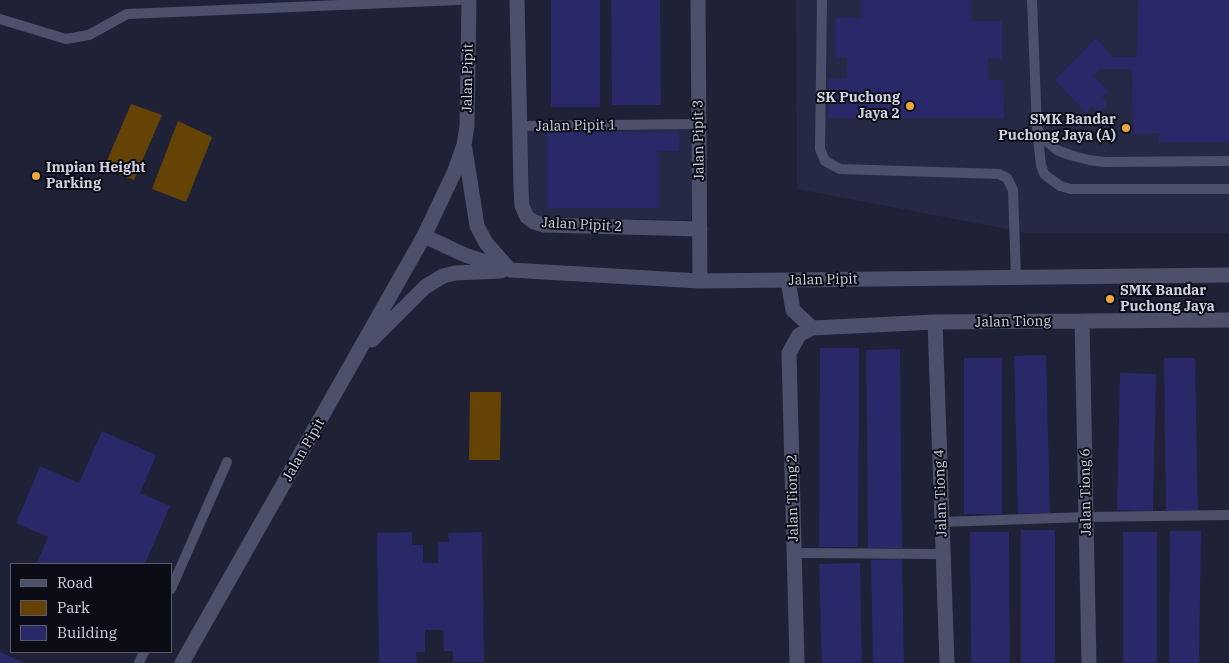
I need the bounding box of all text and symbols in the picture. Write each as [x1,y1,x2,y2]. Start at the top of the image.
street label: Jalan Pipit [459,43,477,113]
place label: SK Puchong Jaya 2 [816,90,900,122]
street label: Jalan Pipit 3 [690,99,708,181]
marker: SK Puchong Jaya 2 [904,100,916,112]
place label: SMK Bandar Puchong Jaya (A) [998,112,1116,144]
street label: Jalan Pipit 1 [535,117,617,135]
marker: SMK Bandar Puchong Jaya (A) [1120,122,1132,134]
place label: Impian Height Parking [46,160,145,192]
marker: Impian Height Parking [30,170,42,182]
street label: Jalan Pipit 2 [541,214,623,236]
street label: Jalan Pipit [788,271,858,289]
place label: SMK Bandar Puchong Jaya [1120,283,1215,316]
marker: SMK Bandar Puchong Jaya [1104,293,1116,305]
street label: Jalan Tiong [975,313,1051,331]
street label: Jalan Pipit [279,416,329,484]
street label: Jalan Tiong 6 [1077,448,1095,536]
street label: Jalan Tiong 4 [931,449,951,537]
street label: Jalan Tiong 2 [784,454,802,542]
legend [10,563,172,653]
text: Road [57,573,93,592]
text: Park [57,598,90,617]
text: Building [57,623,117,642]

